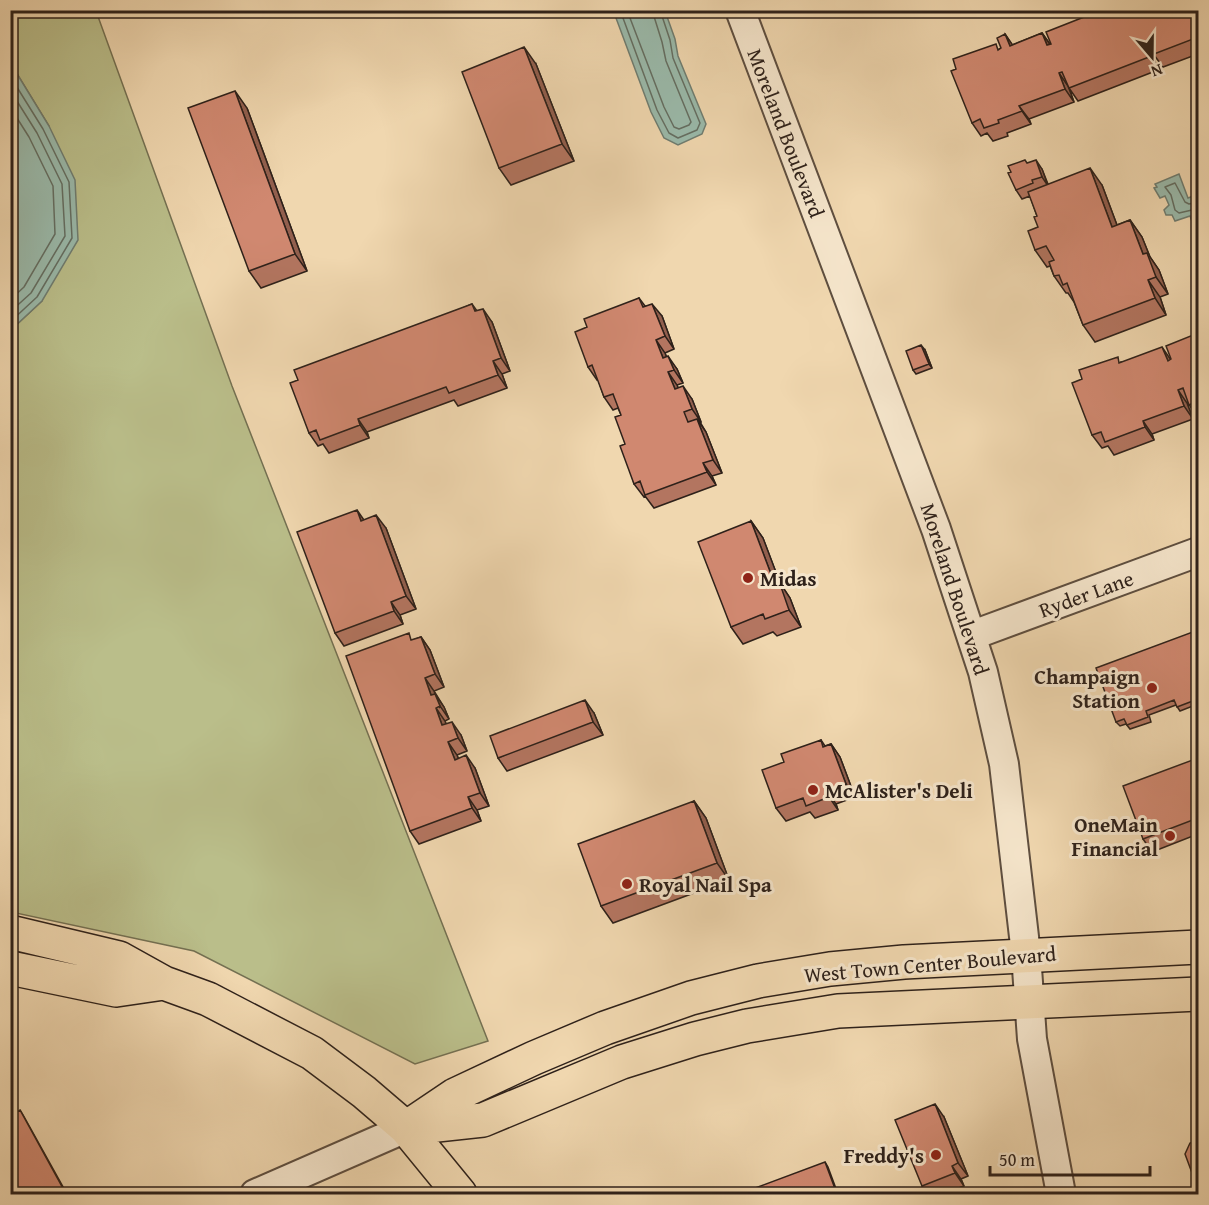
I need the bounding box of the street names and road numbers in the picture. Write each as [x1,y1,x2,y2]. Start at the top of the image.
street label: Moreland Boulevard [739,44,833,223]
street label: Moreland Boulevard [913,499,998,680]
street label: Ryder Lane [1034,563,1138,625]
street label: West Town Center Boulevard [803,937,1058,990]

